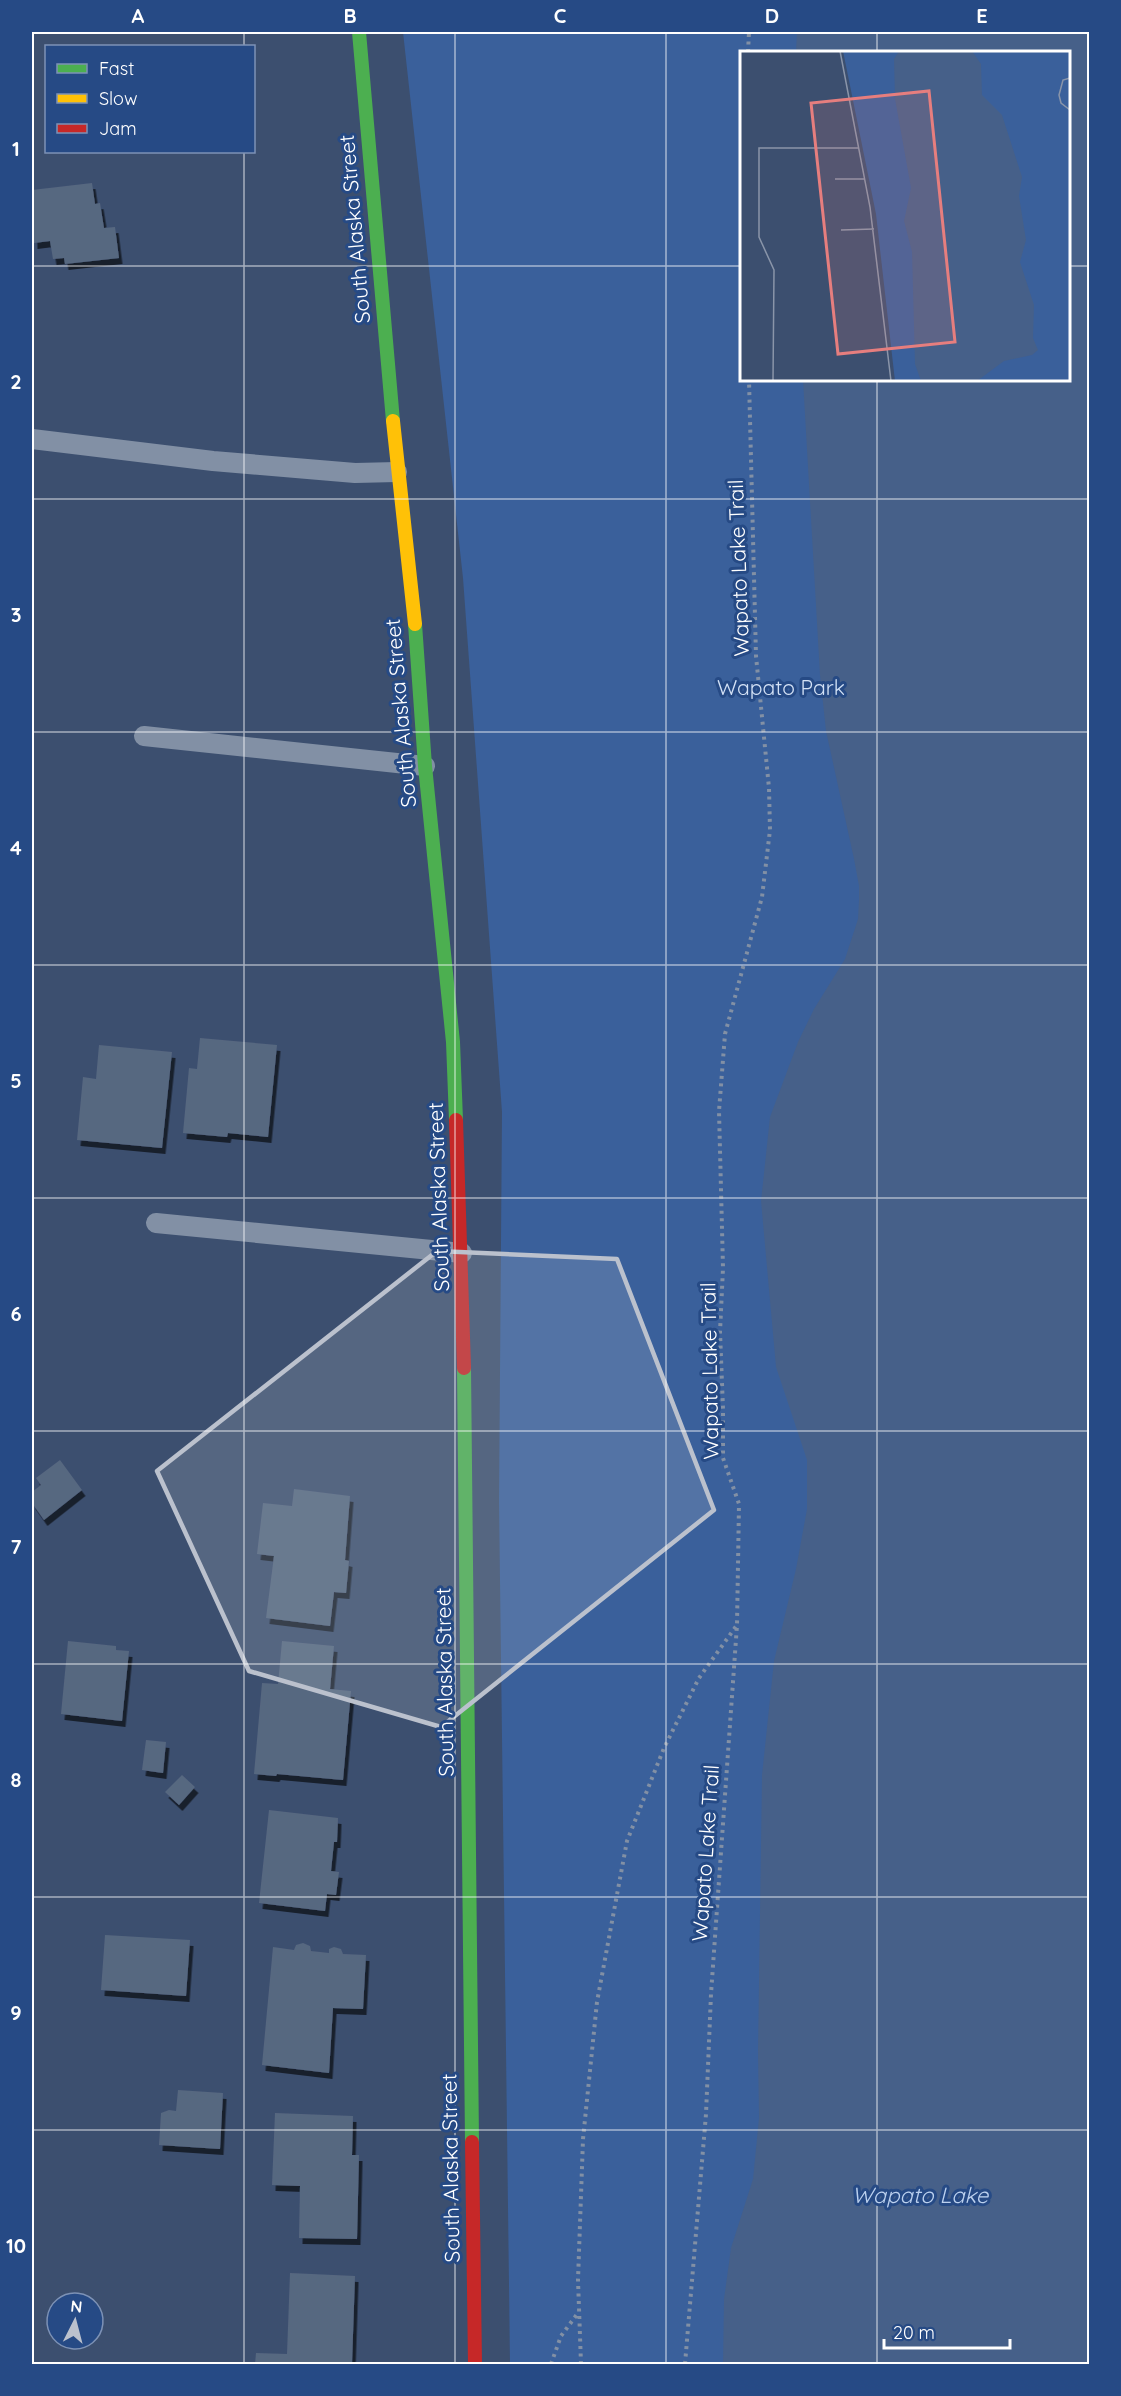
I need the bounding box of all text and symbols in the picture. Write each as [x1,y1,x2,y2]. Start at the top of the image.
text: A [132,3,145,28]
text: B [343,3,357,28]
text: C [554,3,567,28]
text: D [765,3,779,28]
text: E [976,3,988,28]
legend [45,45,255,153]
inset map [740,51,1070,381]
text: Fast [99,57,134,80]
text: Slow [99,87,137,110]
text: Jam [99,117,137,140]
street label: South Alaska Street [333,134,375,324]
text: 1 [12,136,20,161]
text: 2 [10,369,22,394]
street label: Wapato Lake Trail [722,479,754,657]
text: 3 [11,602,21,627]
street label: South Alaska Street [379,618,421,808]
park label: Wapato Park [717,674,845,700]
text: 4 [10,835,22,860]
text: 5 [10,1068,22,1093]
street label: South Alaska Street [422,1102,454,1292]
street label: Wapato Lake Trail [694,1282,724,1460]
text: 6 [10,1301,22,1326]
text: 7 [11,1534,22,1559]
street label: South Alaska Street [429,1587,459,1777]
street label: Wapato Lake Trail [686,1764,724,1942]
text: 8 [11,1767,22,1792]
text: 9 [10,2000,22,2025]
street label: South Alaska Street [435,2073,465,2263]
water label: Wapato Lake [852,2181,990,2209]
text: 10 [6,2233,26,2258]
north arrow [45,2291,105,2351]
text: N [70,2296,83,2317]
scale bar [884,2312,1010,2350]
text: 20 m [893,2321,935,2344]

